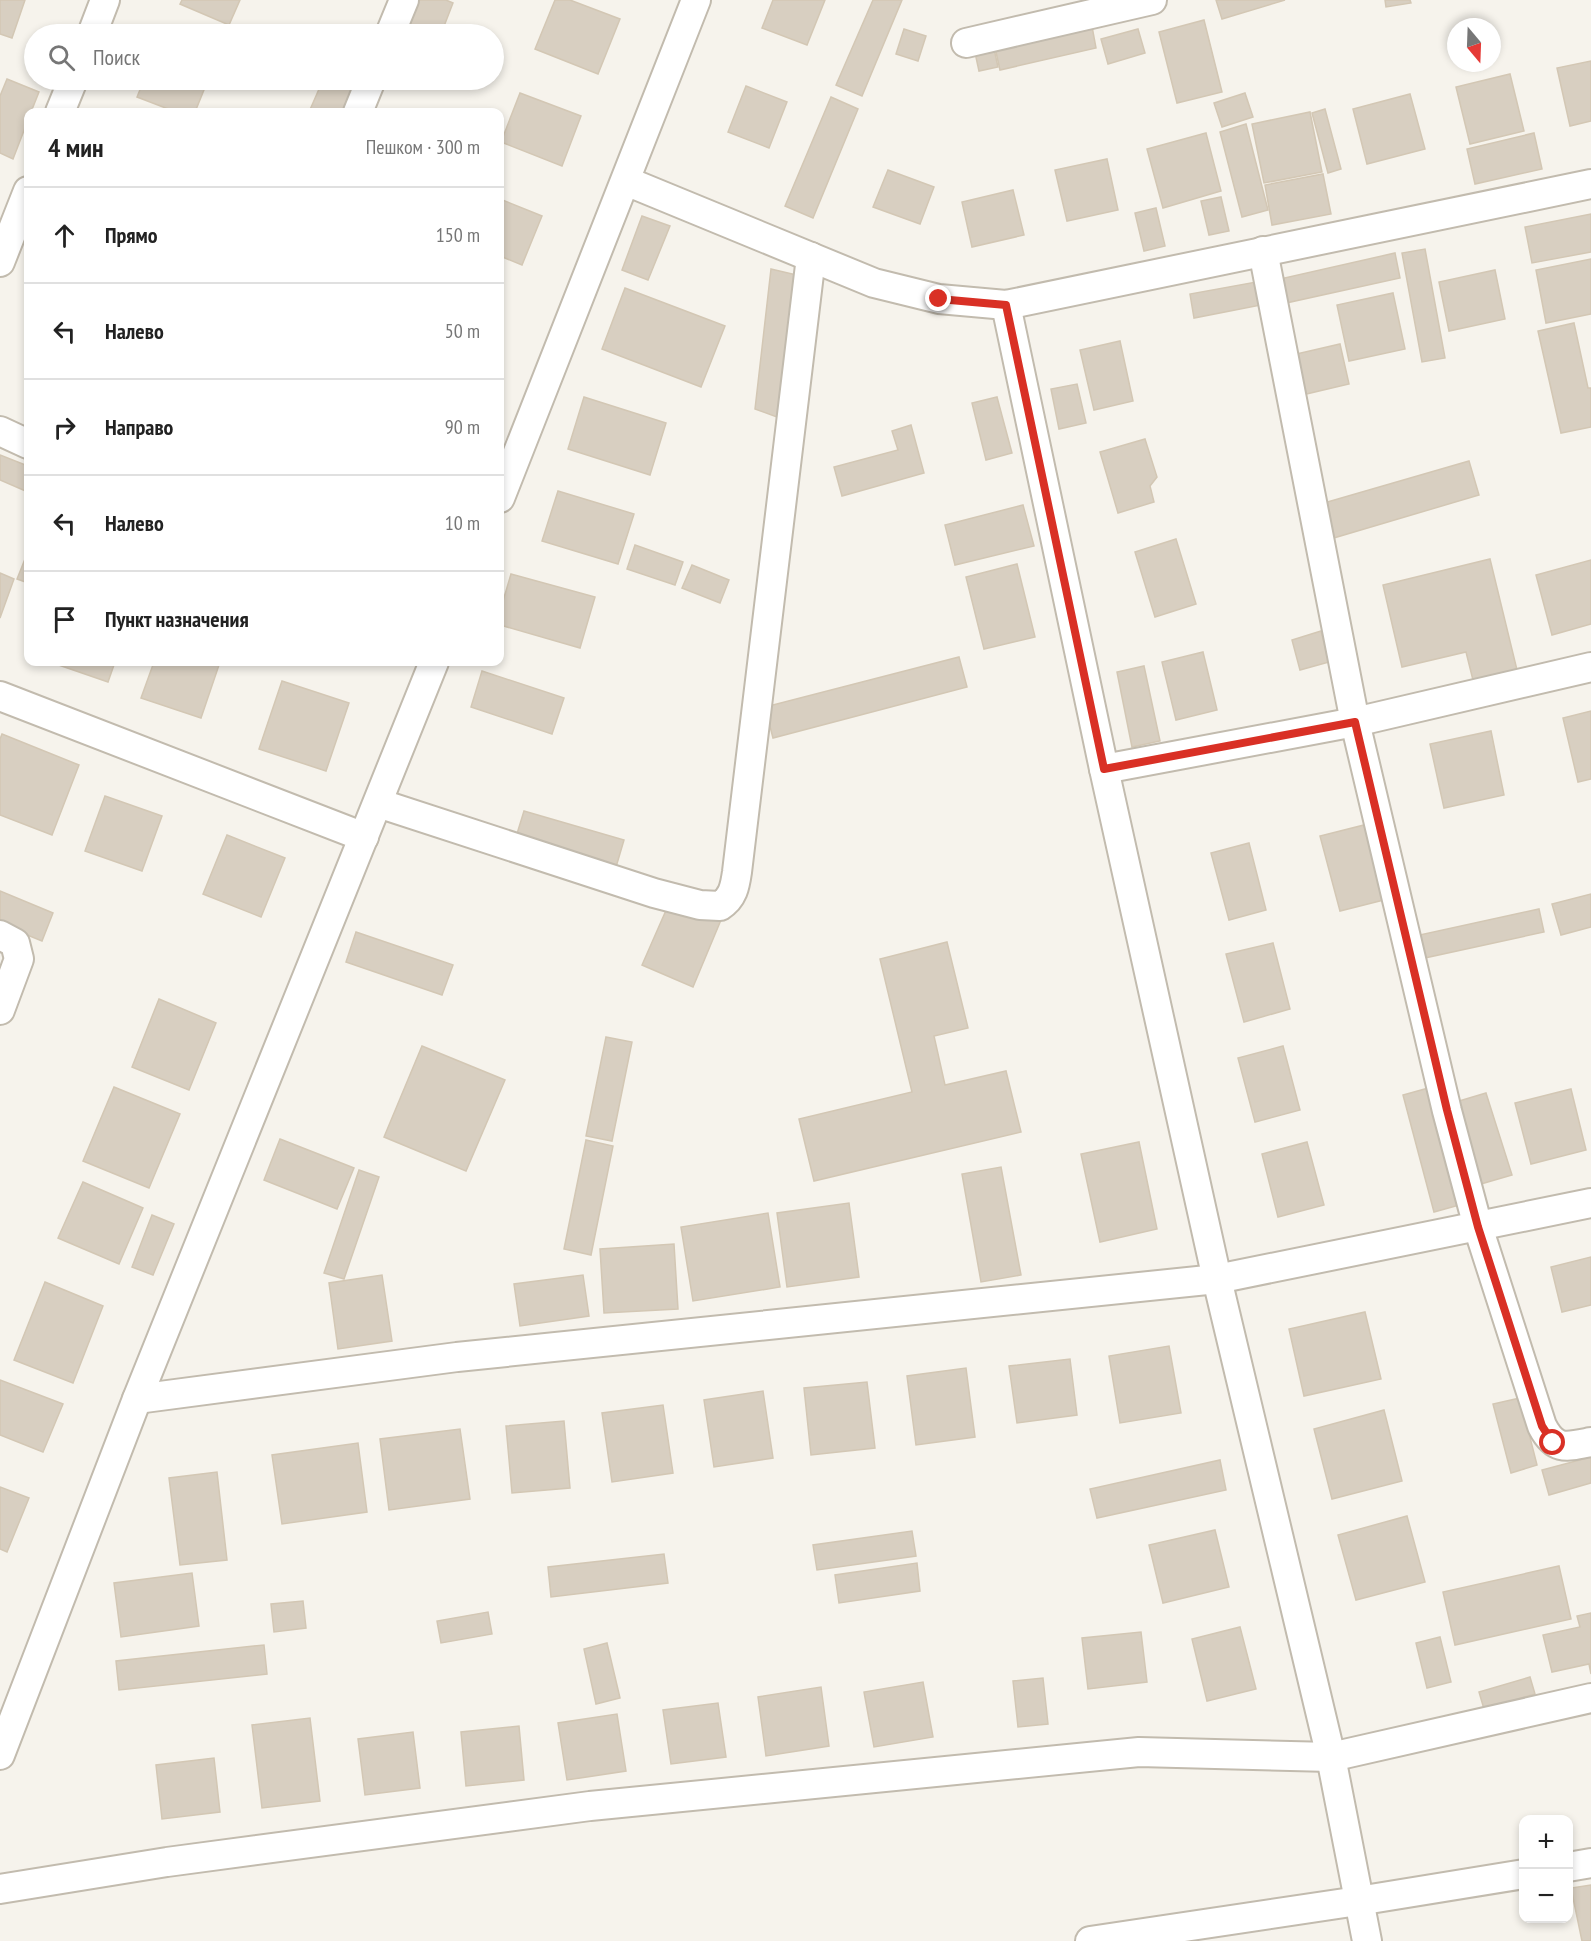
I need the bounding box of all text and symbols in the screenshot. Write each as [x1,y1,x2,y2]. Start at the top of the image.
north arrow [1447,18,1501,72]
search box [24,24,504,90]
icon: search [45,41,78,74]
text: Поиск [93,43,140,71]
text: 4 мин [48,131,103,164]
text: Пешком · 300 m [366,134,480,160]
icon: ahead [48,219,81,252]
text: Прямо [105,221,158,249]
text: 150 m [436,222,480,248]
route end [925,285,951,311]
icon: left [48,315,81,348]
text: Налево [105,317,164,345]
text: 50 m [445,318,480,344]
icon: right [48,411,81,444]
text: Направо [105,413,173,441]
text: 90 m [445,414,480,440]
icon: left [48,507,81,540]
text: Налево [105,509,164,537]
text: 10 m [445,510,480,536]
icon: arrive [48,603,81,636]
text: Пункт назначения [105,605,249,633]
route start [1539,1429,1565,1455]
map controls [1519,1815,1573,1923]
button: + [1519,1815,1573,1869]
button: − [1519,1869,1573,1923]

